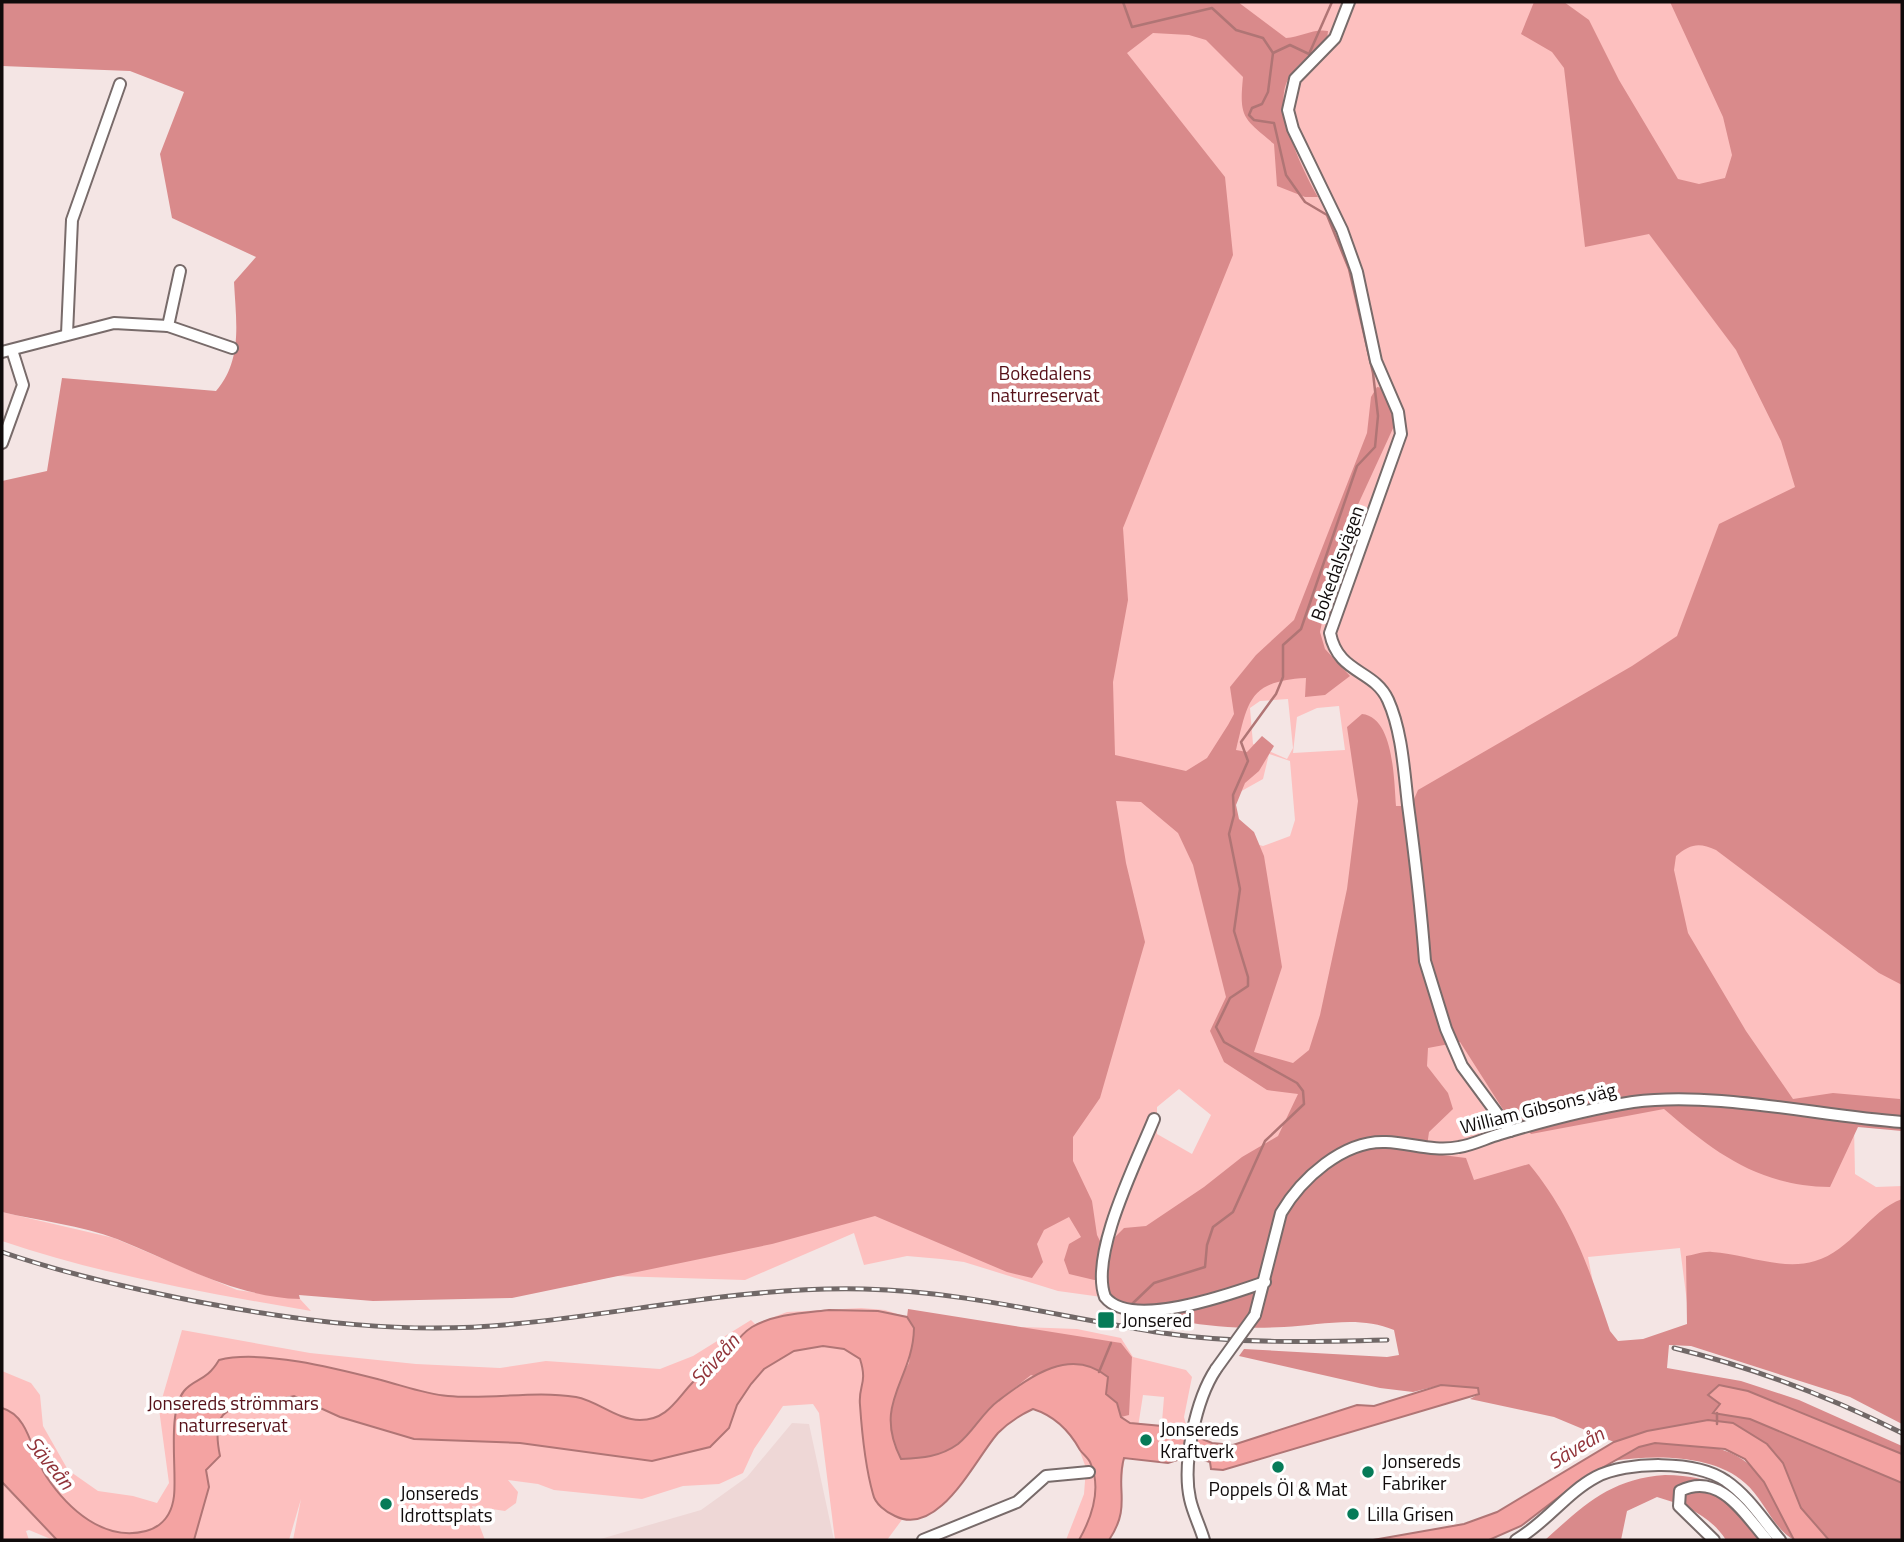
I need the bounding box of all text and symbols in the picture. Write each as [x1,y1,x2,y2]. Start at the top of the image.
park label: Bokedalens naturreservat [990,358,1100,409]
street label: Bokedalsvägen [1302,501,1371,625]
street label: William Gibsons väg [1457,1074,1619,1141]
place label: Jonsered [1122,1305,1192,1334]
marker: Jonsered [1096,1310,1116,1330]
water label: Säveån [682,1326,747,1393]
park label: Jonsereds strömmars naturreservat [147,1388,319,1439]
place label: Jonsereds Kraftverk [1160,1414,1239,1465]
water label: Säveån [1541,1417,1610,1477]
water label: Säveån [19,1429,83,1497]
marker: Jonsereds Kraftverk [1138,1432,1154,1448]
place label: Jonsereds Fabriker [1382,1446,1461,1497]
marker: Poppels Öl & Mat [1270,1459,1286,1475]
marker: Jonsereds Fabriker [1360,1464,1376,1480]
place label: Poppels Öl & Mat [1209,1474,1348,1503]
place label: Jonsereds Idrottsplats [400,1478,493,1529]
marker: Jonsereds Idrottsplats [378,1496,394,1512]
place label: Lilla Grisen [1367,1499,1454,1528]
marker: Lilla Grisen [1345,1506,1361,1522]

